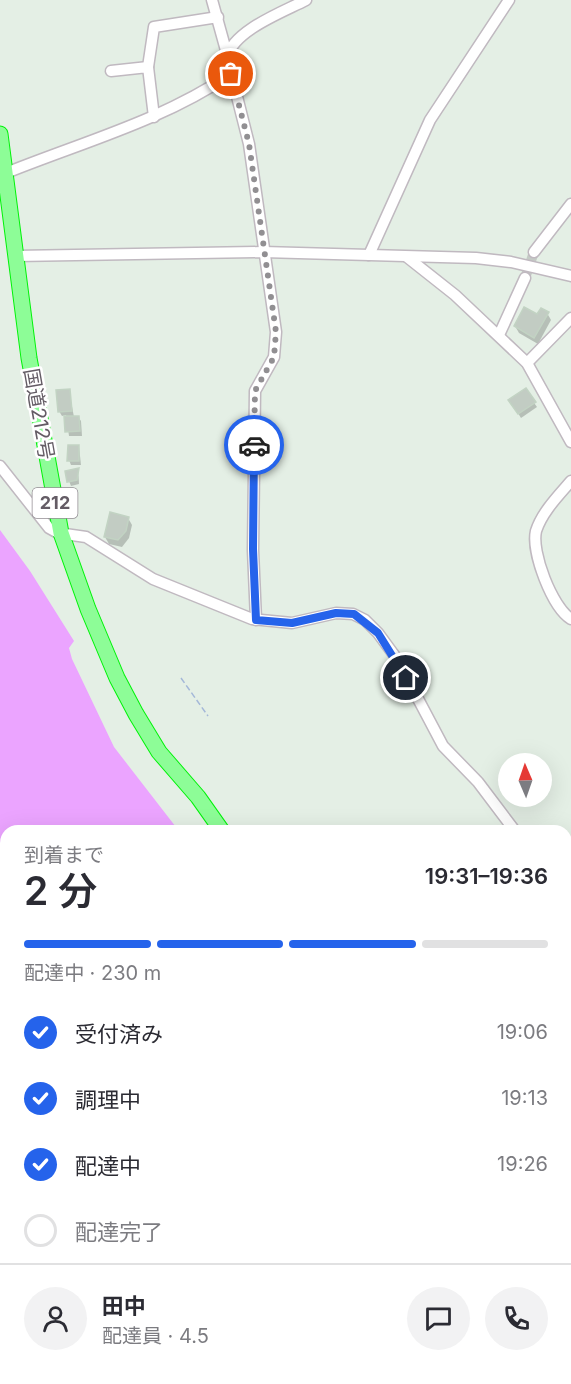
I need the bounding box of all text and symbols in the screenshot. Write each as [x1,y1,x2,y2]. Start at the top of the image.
pin [205,48,256,99]
icon: bag [214,57,247,90]
street label: 国道212号 [19,366,59,462]
courier [224,415,284,475]
icon: car [238,429,271,462]
road number: 212 [32,488,78,518]
pin [380,652,431,703]
icon: home [389,661,422,694]
north arrow [498,753,552,807]
map controls [498,753,552,807]
text: 到着まで [24,843,104,867]
text: 19:31–19:36 [425,863,548,889]
text: 2 分 [24,867,97,914]
text: 配達中 · 230 m [24,961,161,985]
icon: check [24,1016,57,1049]
text: 19:06 [497,1020,548,1044]
text: 受付済み [75,1021,163,1047]
icon: check [24,1082,57,1115]
text: 19:13 [501,1086,548,1110]
text: 調理中 [75,1087,141,1113]
icon: check [24,1148,57,1181]
text: 19:26 [497,1152,548,1176]
text: 配達中 [75,1153,141,1179]
text: 配達完了 [75,1219,163,1245]
button: person [24,1287,87,1350]
button: chat [407,1287,470,1350]
button: phone [485,1287,548,1350]
text: 田中 [102,1293,146,1319]
text: 配達員 · 4.5 [102,1324,209,1348]

